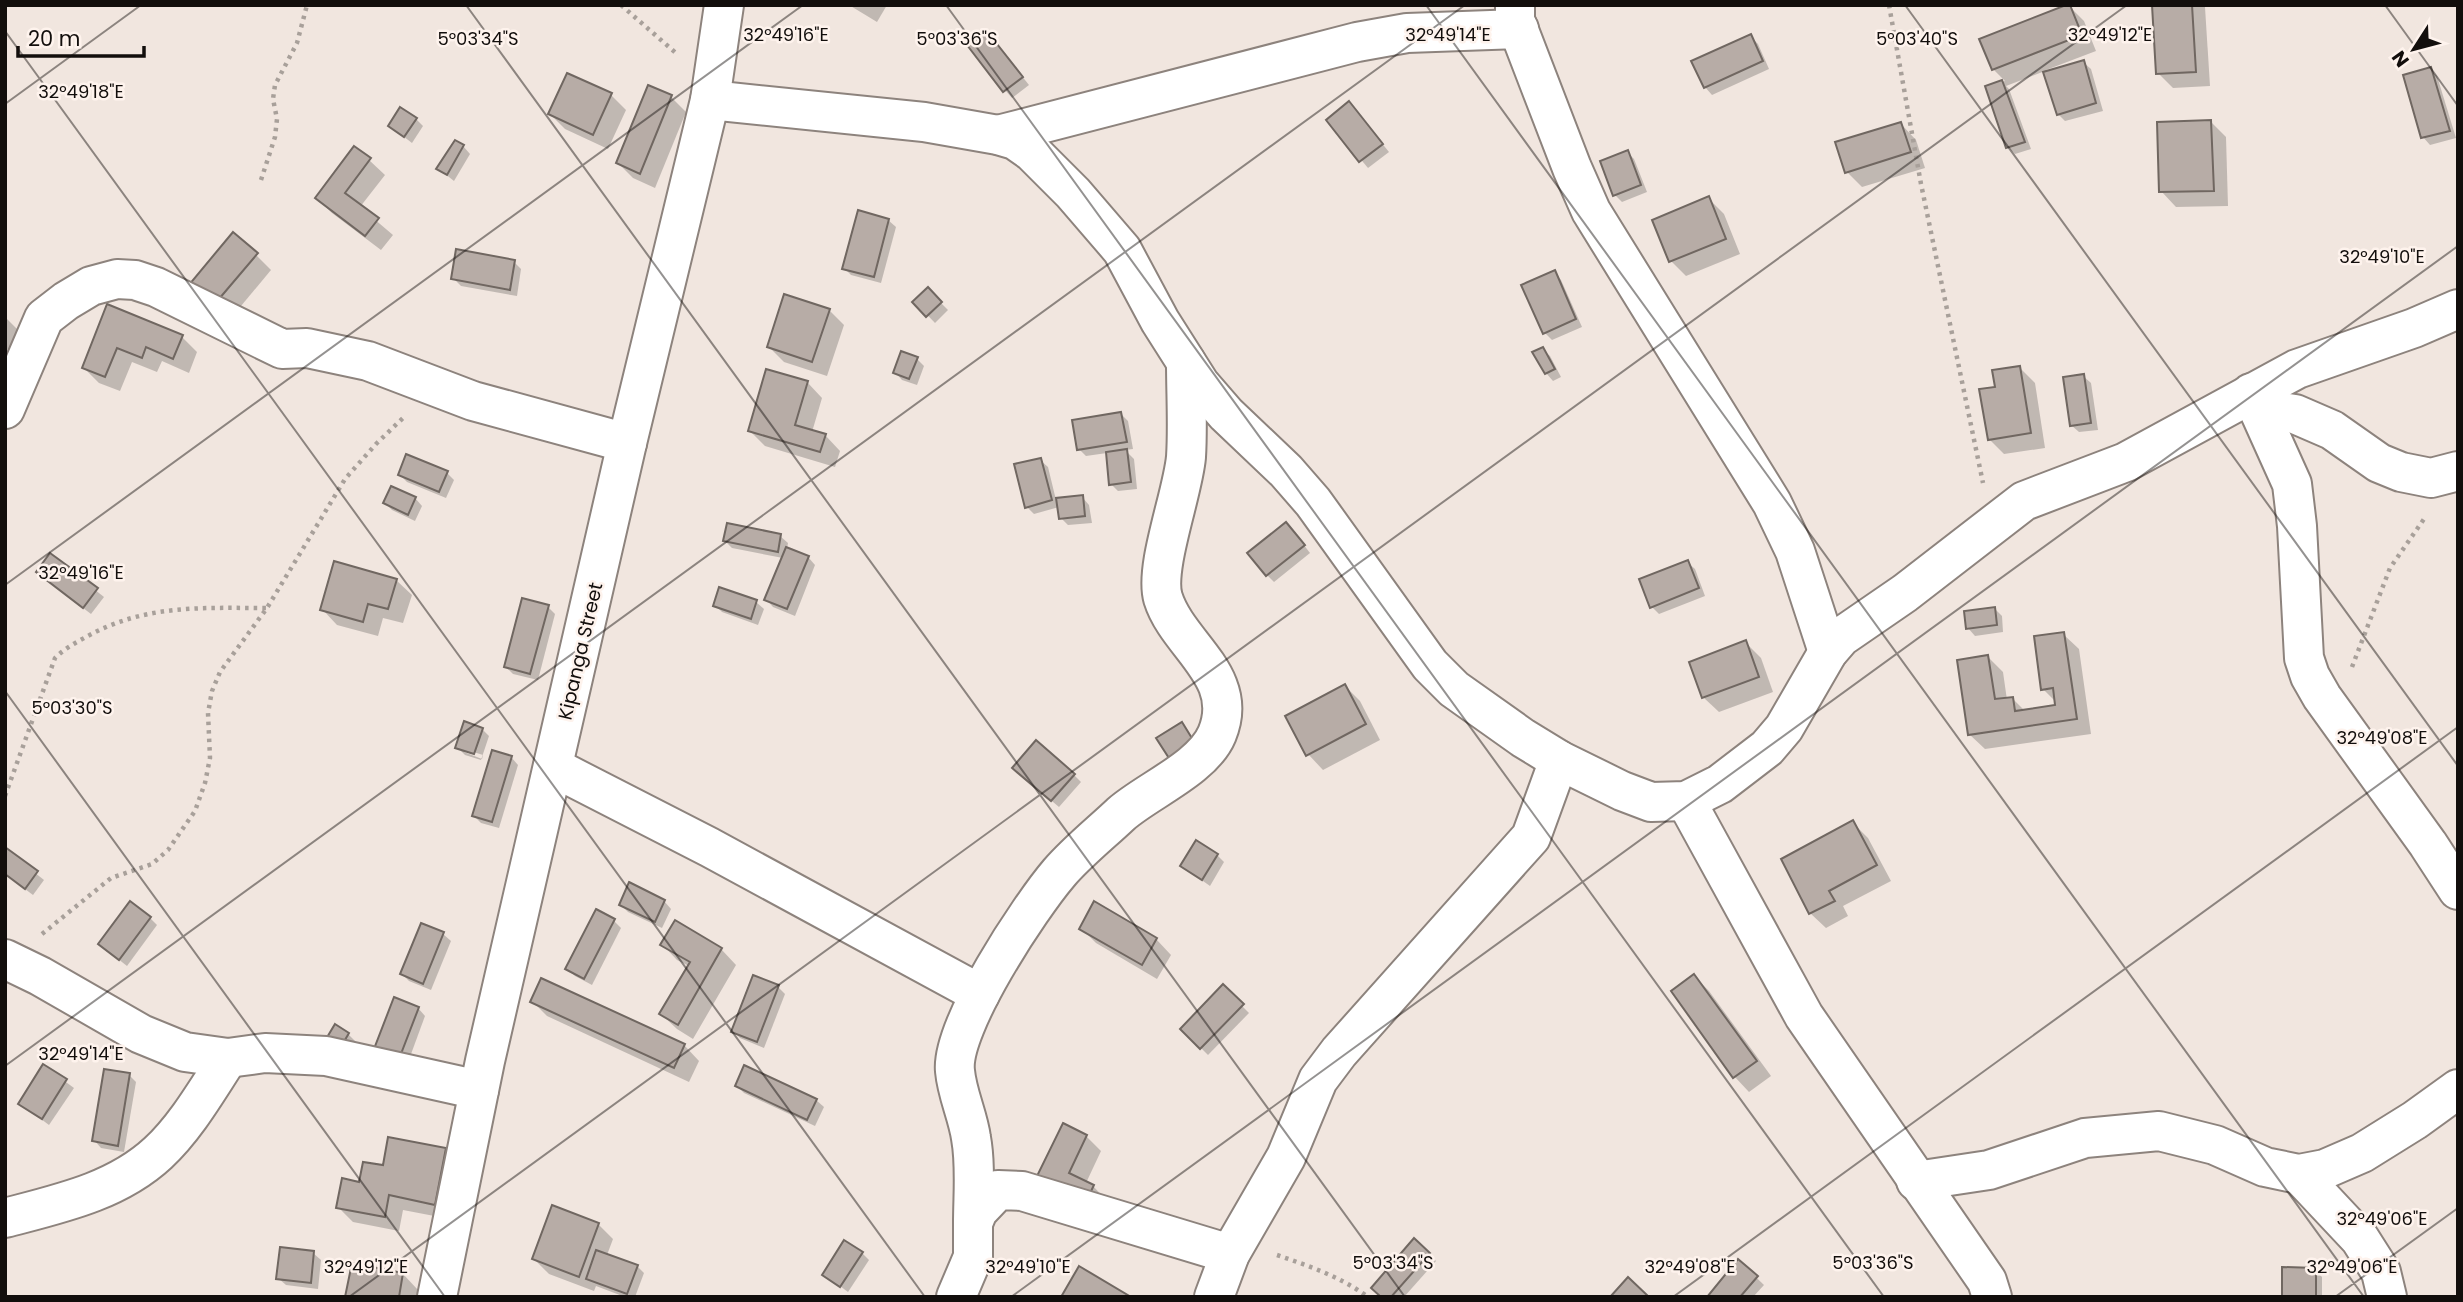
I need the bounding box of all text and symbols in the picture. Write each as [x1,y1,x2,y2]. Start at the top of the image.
scale bar [18,14,144,58]
north arrow [2379,14,2449,84]
text: 32°49'16"E [743,22,829,47]
text: 32°49'14"E [1405,22,1491,47]
text: 32°49'12"E [2068,22,2152,47]
text: 20 m [28,24,81,53]
text: 5°03'34"S [437,26,519,51]
text: 5°03'36"S [916,26,998,51]
text: 5°03'40"S [1876,26,1958,51]
text: N [2386,45,2416,72]
text: 32°49'18"E [38,79,124,104]
text: 32°49'10"E [2339,244,2425,269]
text: 32°49'16"E [38,560,124,585]
street label: Kipanga Street [552,580,609,722]
text: 5°03'30"S [31,695,113,720]
text: 32°49'08"E [2336,725,2428,750]
text: 32°49'14"E [38,1041,124,1066]
text: 32°49'06"E [2336,1206,2428,1231]
text: 5°03'34"S [1352,1250,1434,1275]
text: 5°03'36"S [1832,1250,1914,1275]
text: 32°49'12"E [324,1254,408,1279]
text: 32°49'10"E [985,1254,1071,1279]
text: 32°49'08"E [1644,1254,1736,1279]
text: 32°49'06"E [2306,1254,2398,1279]

